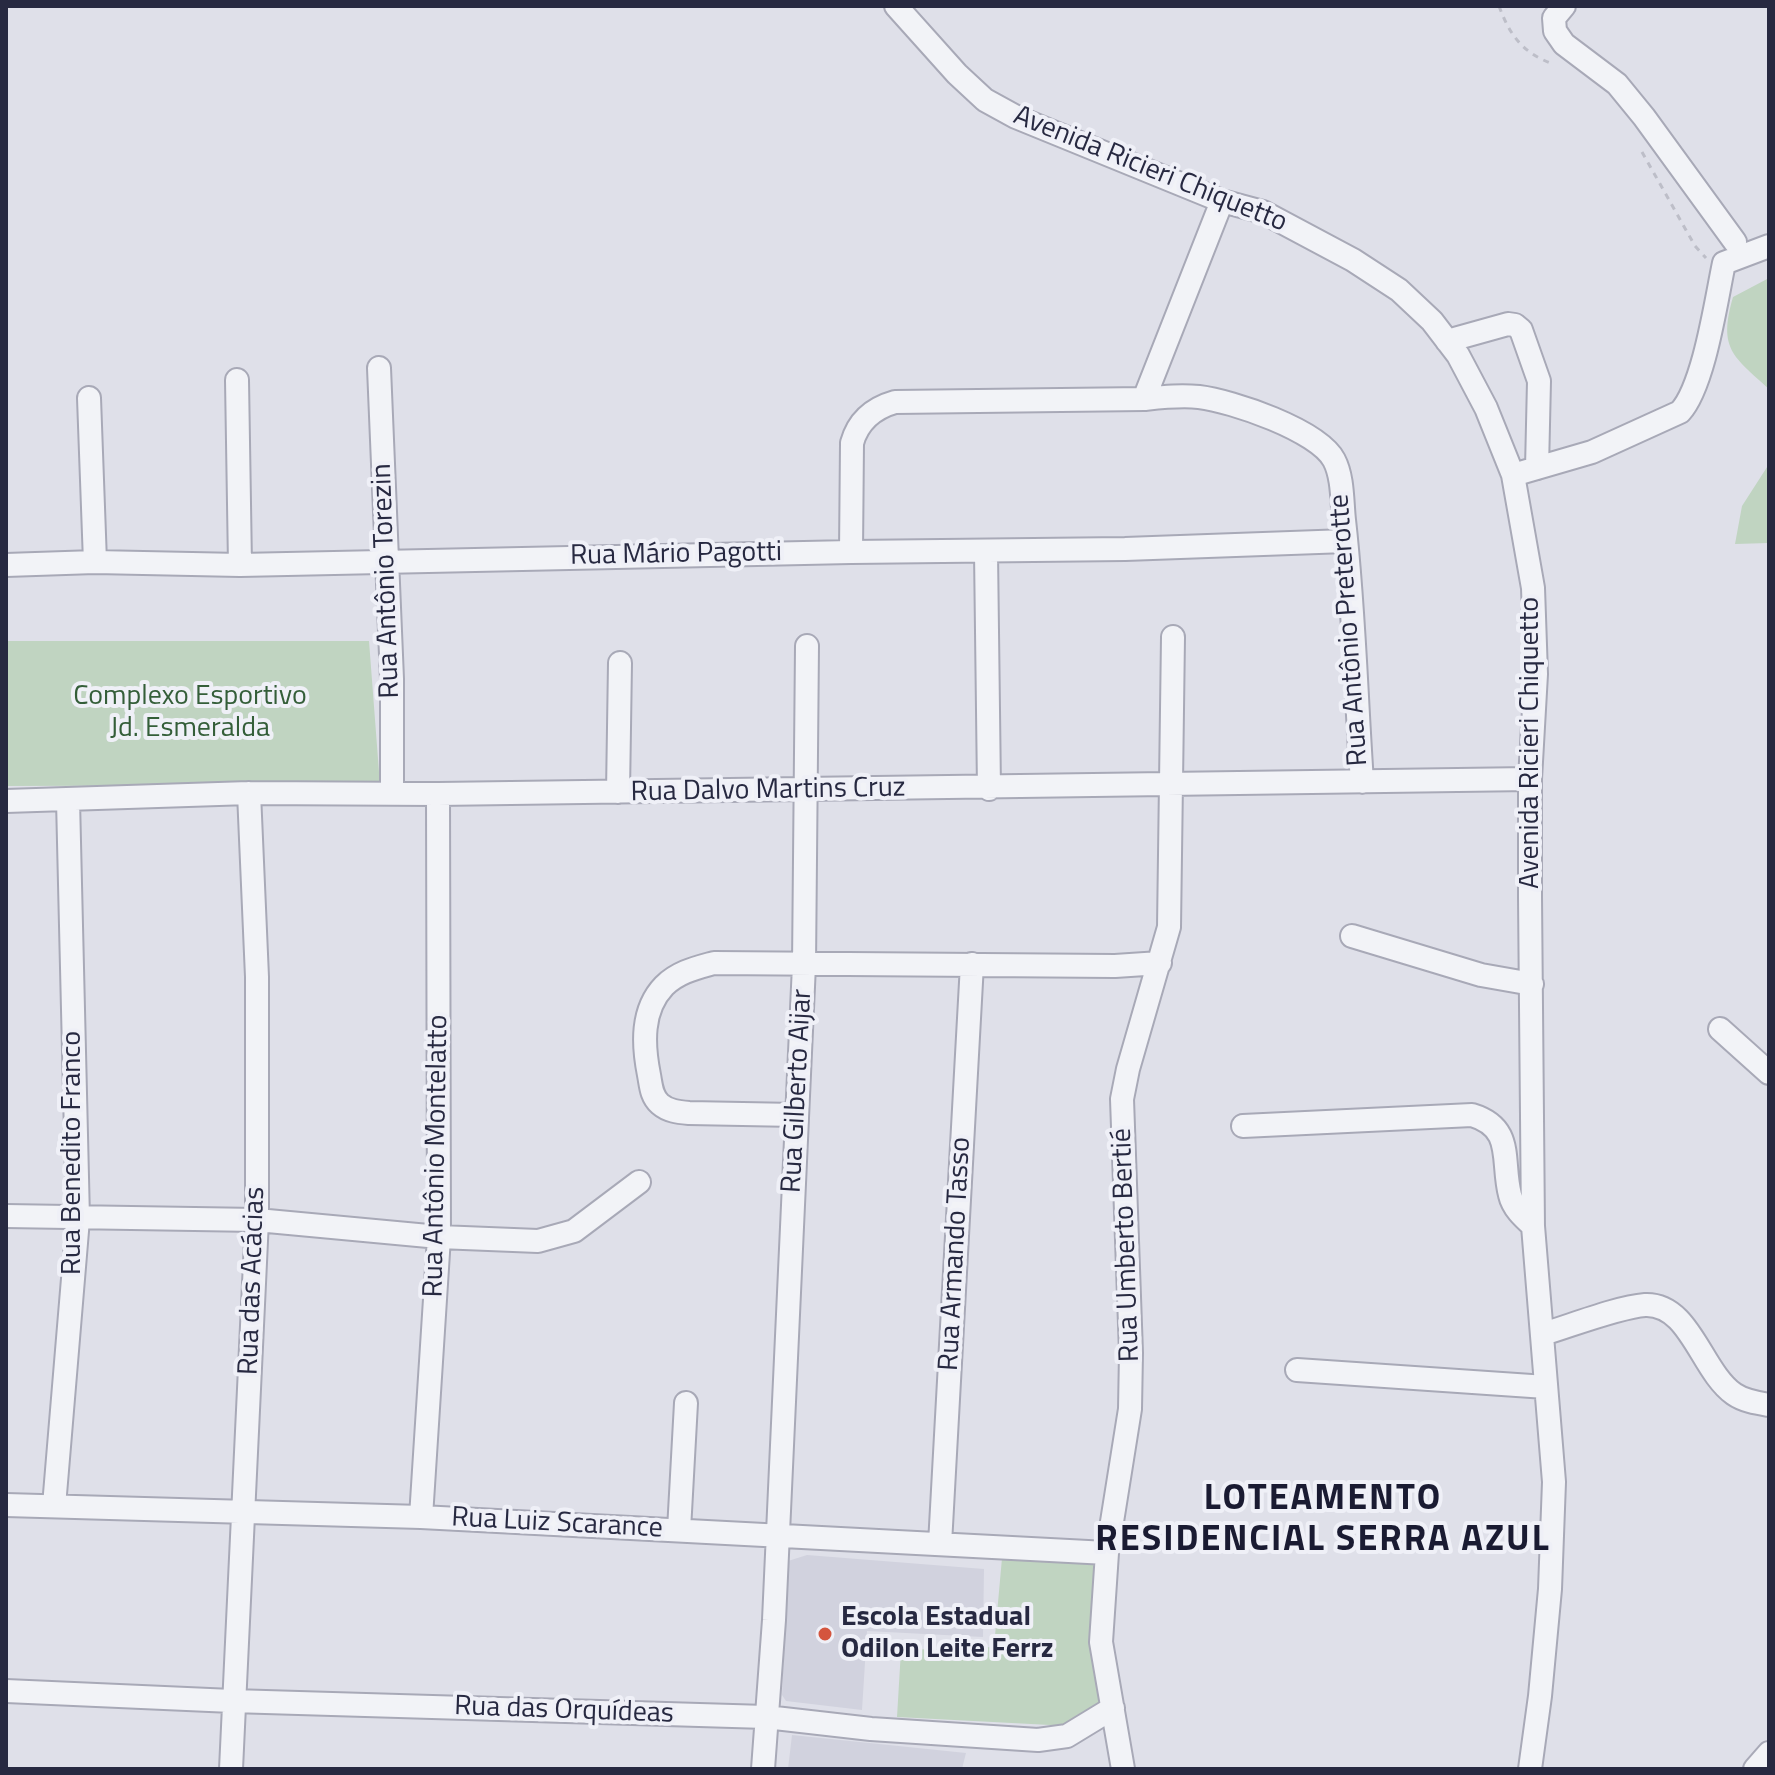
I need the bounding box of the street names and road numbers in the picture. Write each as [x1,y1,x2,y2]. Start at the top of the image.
street label: Avenida Ricieri Chiquetto [1008,100,1292,240]
street label: Rua Antônio Torezin [366,463,408,699]
street label: Rua Antônio Preterotte [1324,493,1376,767]
street label: Rua Mário Pagotti [570,536,782,574]
street label: Avenida Ricieri Chiquetto [1514,597,1548,889]
street label: Rua Dalvo Martins Cruz [630,772,906,810]
street label: Rua Gilberto Aijar [776,988,820,1194]
street label: Rua Antônio Montelatto [418,1014,456,1298]
street label: Rua Benedito Franco [56,1031,90,1275]
street label: Rua Umberto Bertié [1106,1127,1148,1363]
street label: Rua Armando Tasso [933,1136,979,1372]
street label: Rua das Acácias [233,1186,273,1376]
street label: Rua Luiz Scarance [450,1502,664,1546]
street label: Rua das Orquídeas [454,1690,674,1732]

